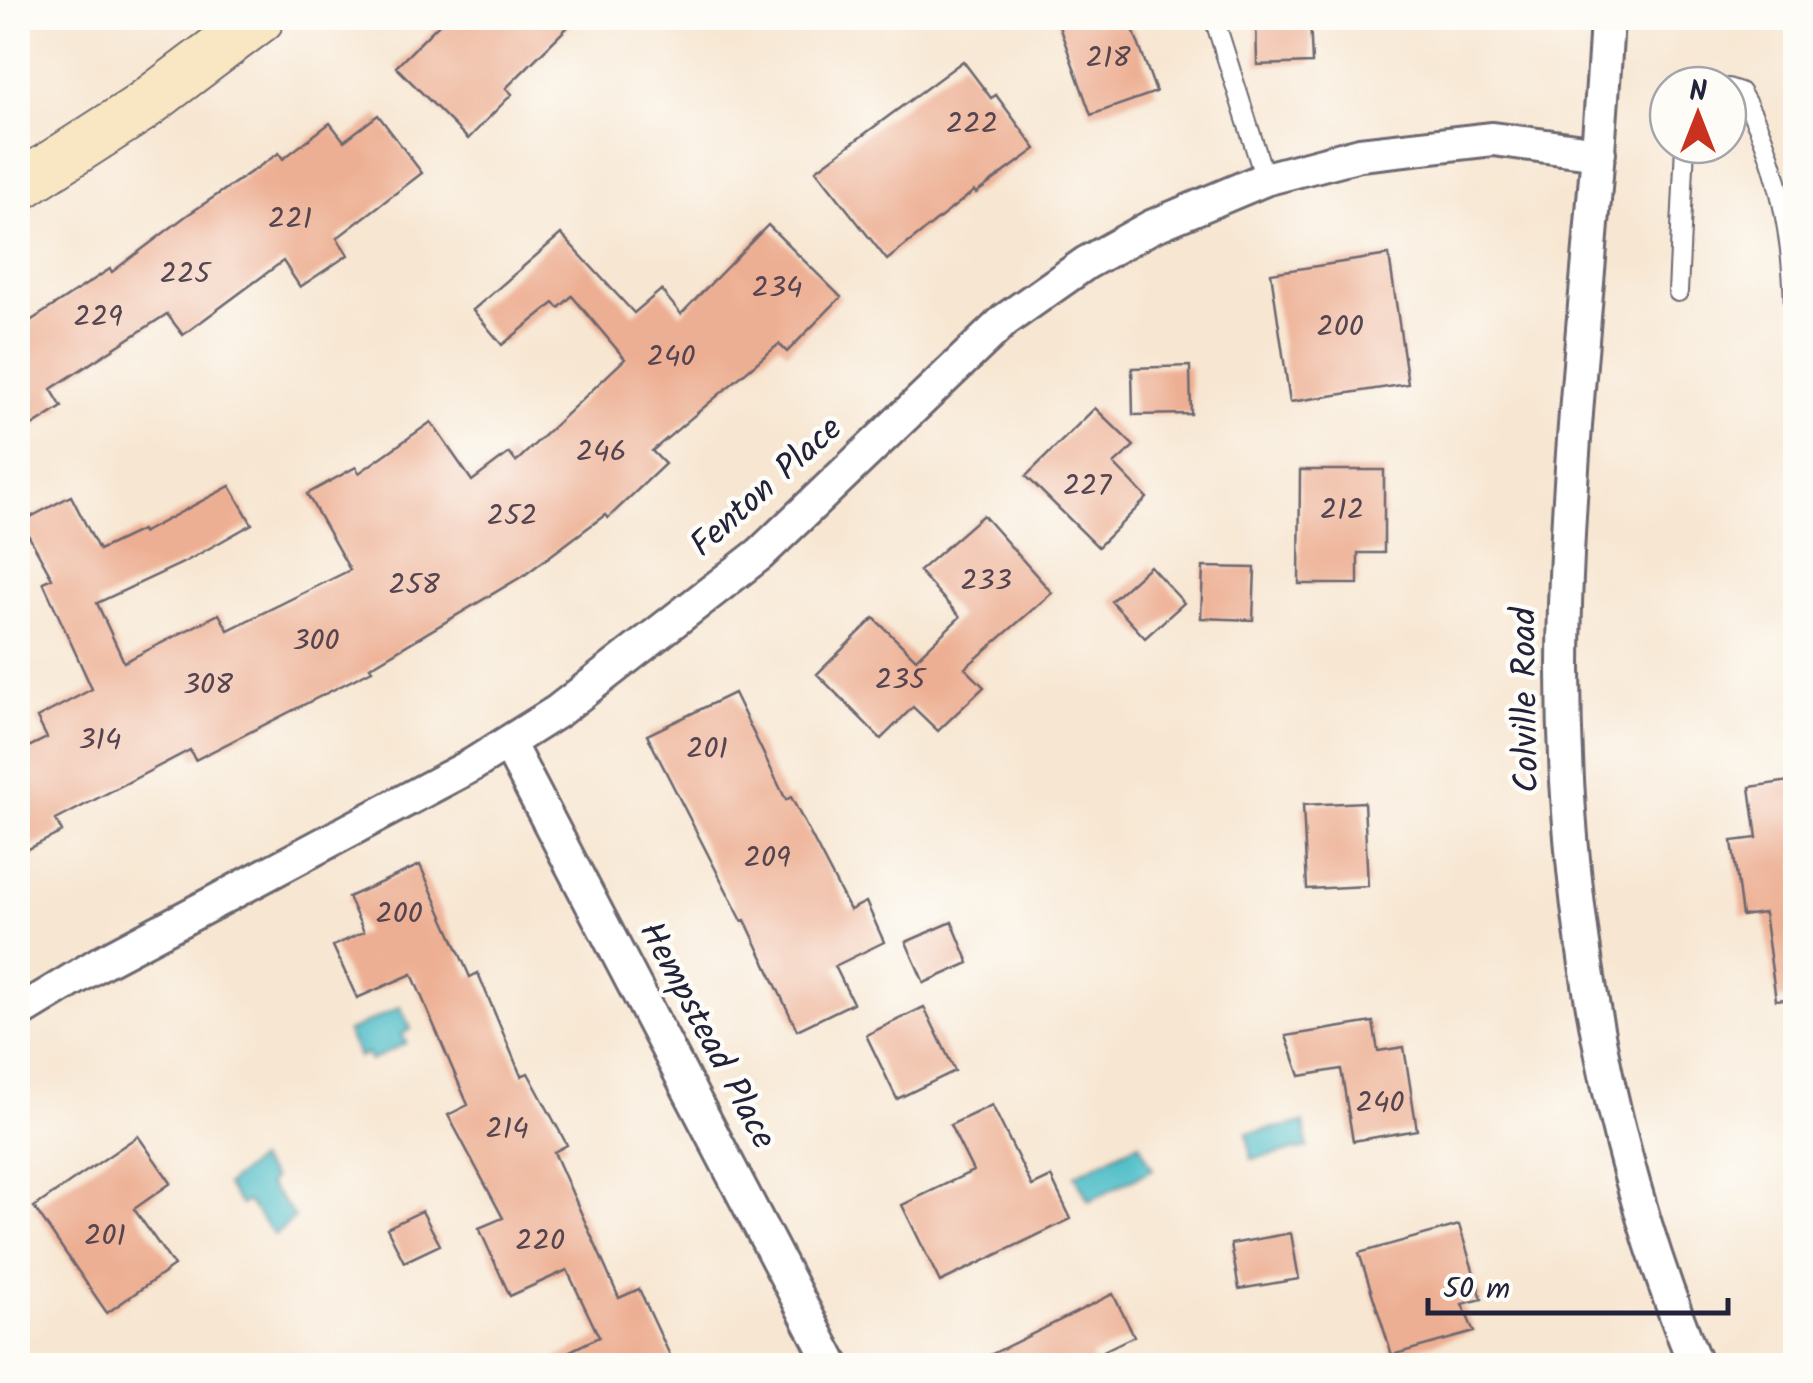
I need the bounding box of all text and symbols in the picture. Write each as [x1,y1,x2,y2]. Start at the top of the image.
house number: 218 [1086,35,1131,83]
north arrow [1648,65,1748,165]
text: N [1689,70,1707,115]
house number: 222 [946,101,998,149]
house number: 221 [268,196,312,244]
house number: 225 [160,251,212,299]
house number: 234 [751,265,803,313]
house number: 229 [73,294,123,342]
house number: 200 [1316,304,1364,352]
house number: 240 [647,334,695,382]
street label: Fenton Place [678,403,857,572]
house number: 246 [576,429,626,477]
house number: 227 [1063,463,1113,511]
house number: 212 [1320,487,1364,535]
house number: 252 [487,493,537,541]
house number: 233 [960,558,1012,606]
house number: 258 [388,562,441,610]
street label: Colville Road [1497,605,1557,793]
house number: 300 [292,618,340,666]
house number: 235 [875,657,927,705]
house number: 308 [183,662,234,710]
house number: 314 [78,717,122,765]
house number: 201 [686,726,728,774]
house number: 209 [743,835,791,883]
house number: 200 [375,891,423,939]
street label: Hempstead Place [622,912,790,1160]
house number: 240 [1356,1080,1404,1128]
house number: 214 [485,1106,529,1154]
house number: 201 [84,1213,126,1261]
house number: 220 [515,1218,565,1266]
scale bar [1428,1253,1728,1315]
text: 50 m [1443,1266,1510,1314]

